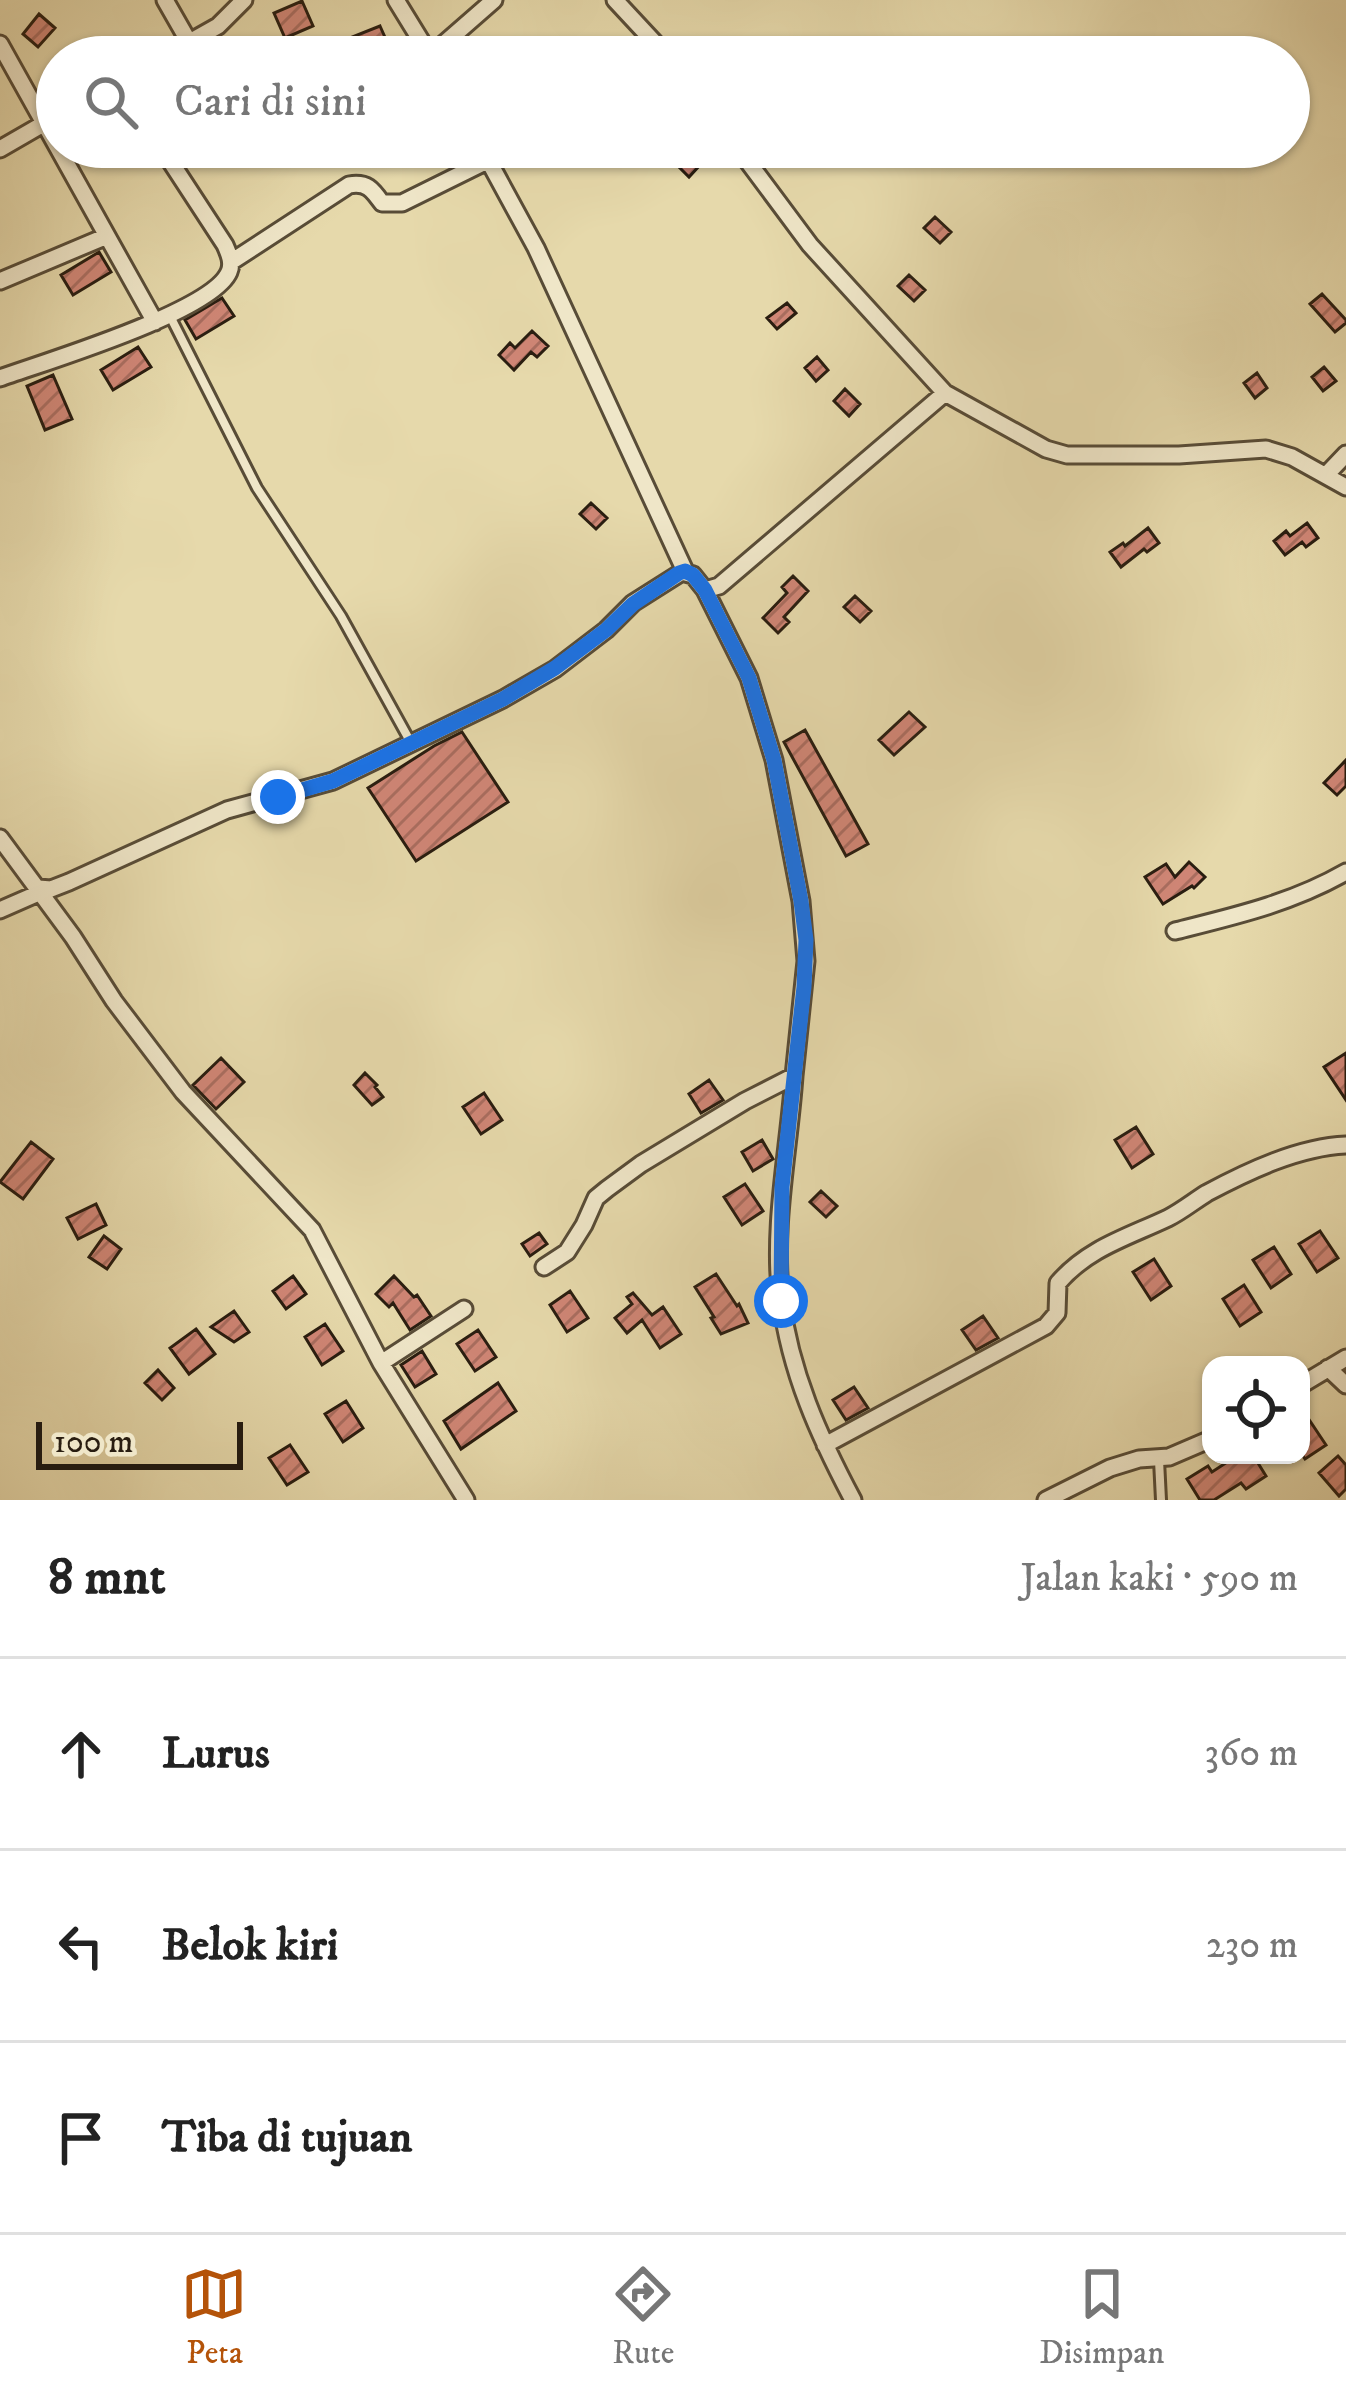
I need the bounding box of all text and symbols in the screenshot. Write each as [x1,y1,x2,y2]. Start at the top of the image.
search box [36,36,1310,168]
icon: search [78,69,144,135]
text: Cari di sini [174,74,366,130]
route end [251,770,305,824]
route start [754,1274,808,1328]
map controls [1202,1356,1310,1464]
button: locate [1202,1356,1310,1464]
scale bar [36,1416,243,1469]
text: 100 m [54,1422,133,1463]
text: 8 mnt [48,1546,166,1610]
text: Jalan kaki · 590 m [1021,1554,1298,1603]
icon: ahead [48,1721,114,1787]
text: Lurus [162,1726,270,1782]
text: 360 m [1204,1729,1298,1778]
icon: left [48,1913,114,1979]
text: Belok kiri [162,1918,338,1974]
text: 230 m [1206,1921,1298,1970]
icon: arrive [48,2105,114,2171]
text: Tiba di tujuan [162,2110,412,2166]
tab: Peta [181,2261,247,2374]
tab: Rute [610,2261,676,2374]
tab: Disimpan [1039,2261,1165,2374]

